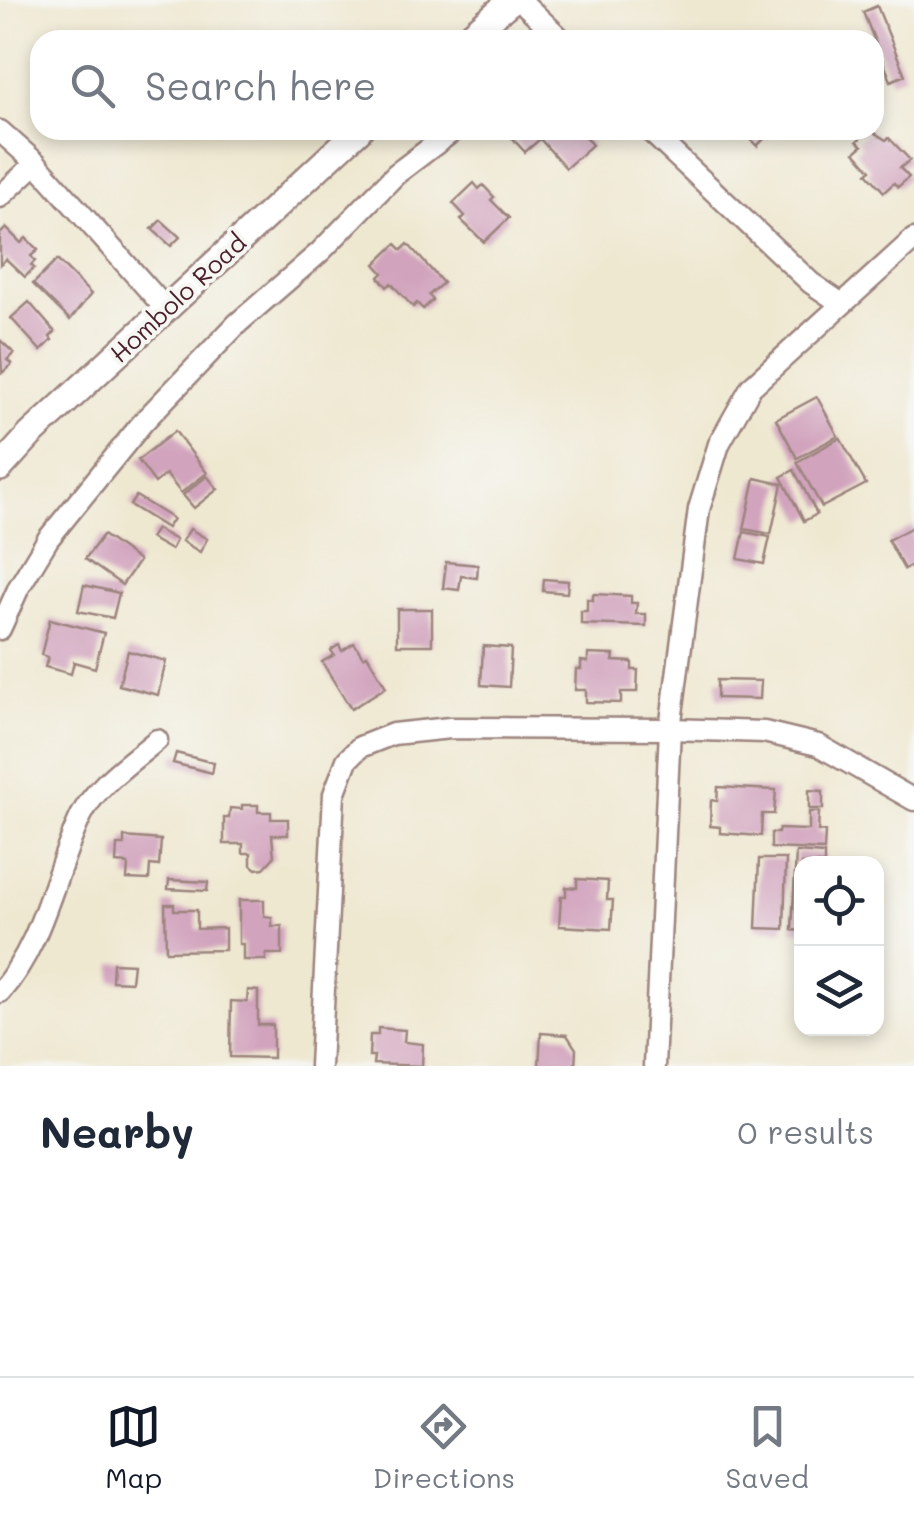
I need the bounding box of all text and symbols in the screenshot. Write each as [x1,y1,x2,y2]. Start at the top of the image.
search box [30,30,884,140]
icon: search [65,58,120,113]
text: Search here [145,60,376,110]
street label: Hombolo Road [103,226,252,369]
map controls [794,856,884,1036]
button: locate [794,856,884,946]
button: layers [794,946,884,1036]
text: Nearby [40,1104,194,1159]
text: 0 results [737,1110,874,1152]
tab: Map [105,1399,162,1495]
tab: Directions [373,1399,515,1495]
tab: Saved [726,1399,809,1495]

